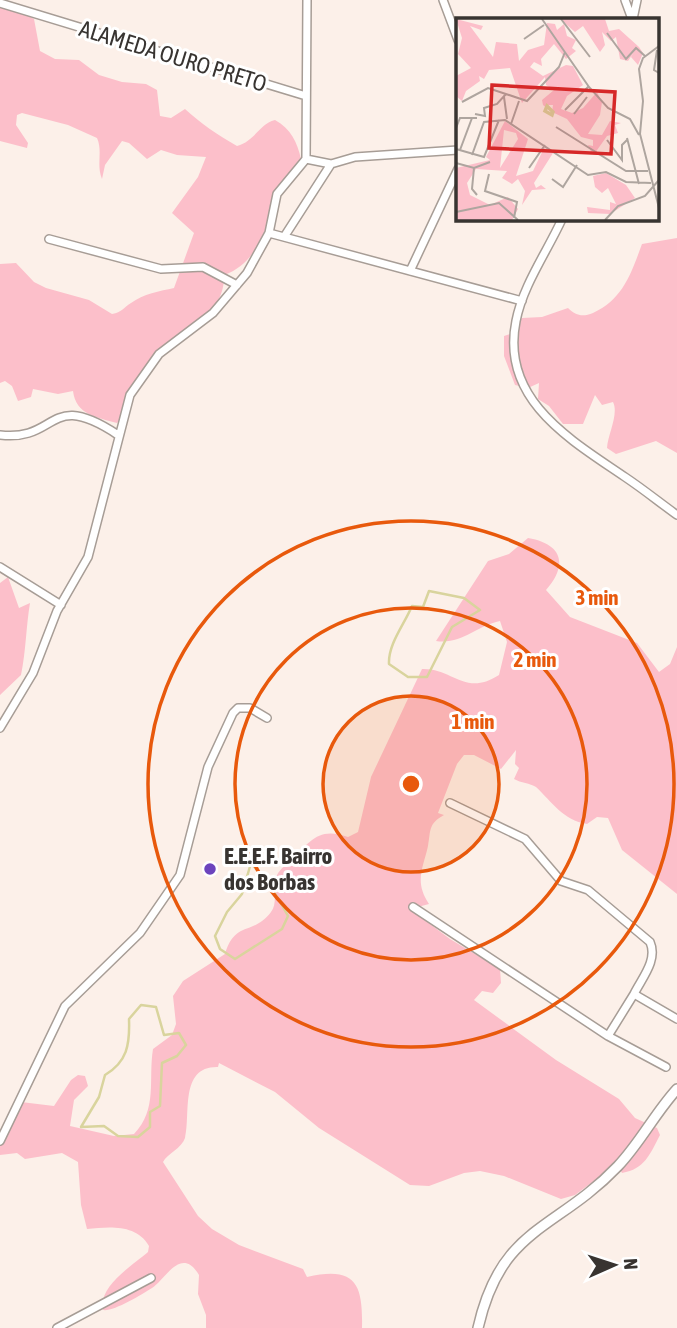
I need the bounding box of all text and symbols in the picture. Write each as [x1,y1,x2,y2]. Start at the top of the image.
street label: ALAMEDA OURO PRETO [76,15,270,97]
inset map [456,18,660,220]
text: 3 min [576,585,618,609]
text: 2 min [514,647,556,671]
text: 1 min [452,709,494,733]
centre of rings [399,772,423,796]
place label: E.E.E.F. Bairro dos Borbas [224,843,332,895]
marker: E.E.E.F. Bairro dos Borbas [202,861,218,877]
north arrow [579,1230,649,1300]
text: N [620,1258,642,1270]

